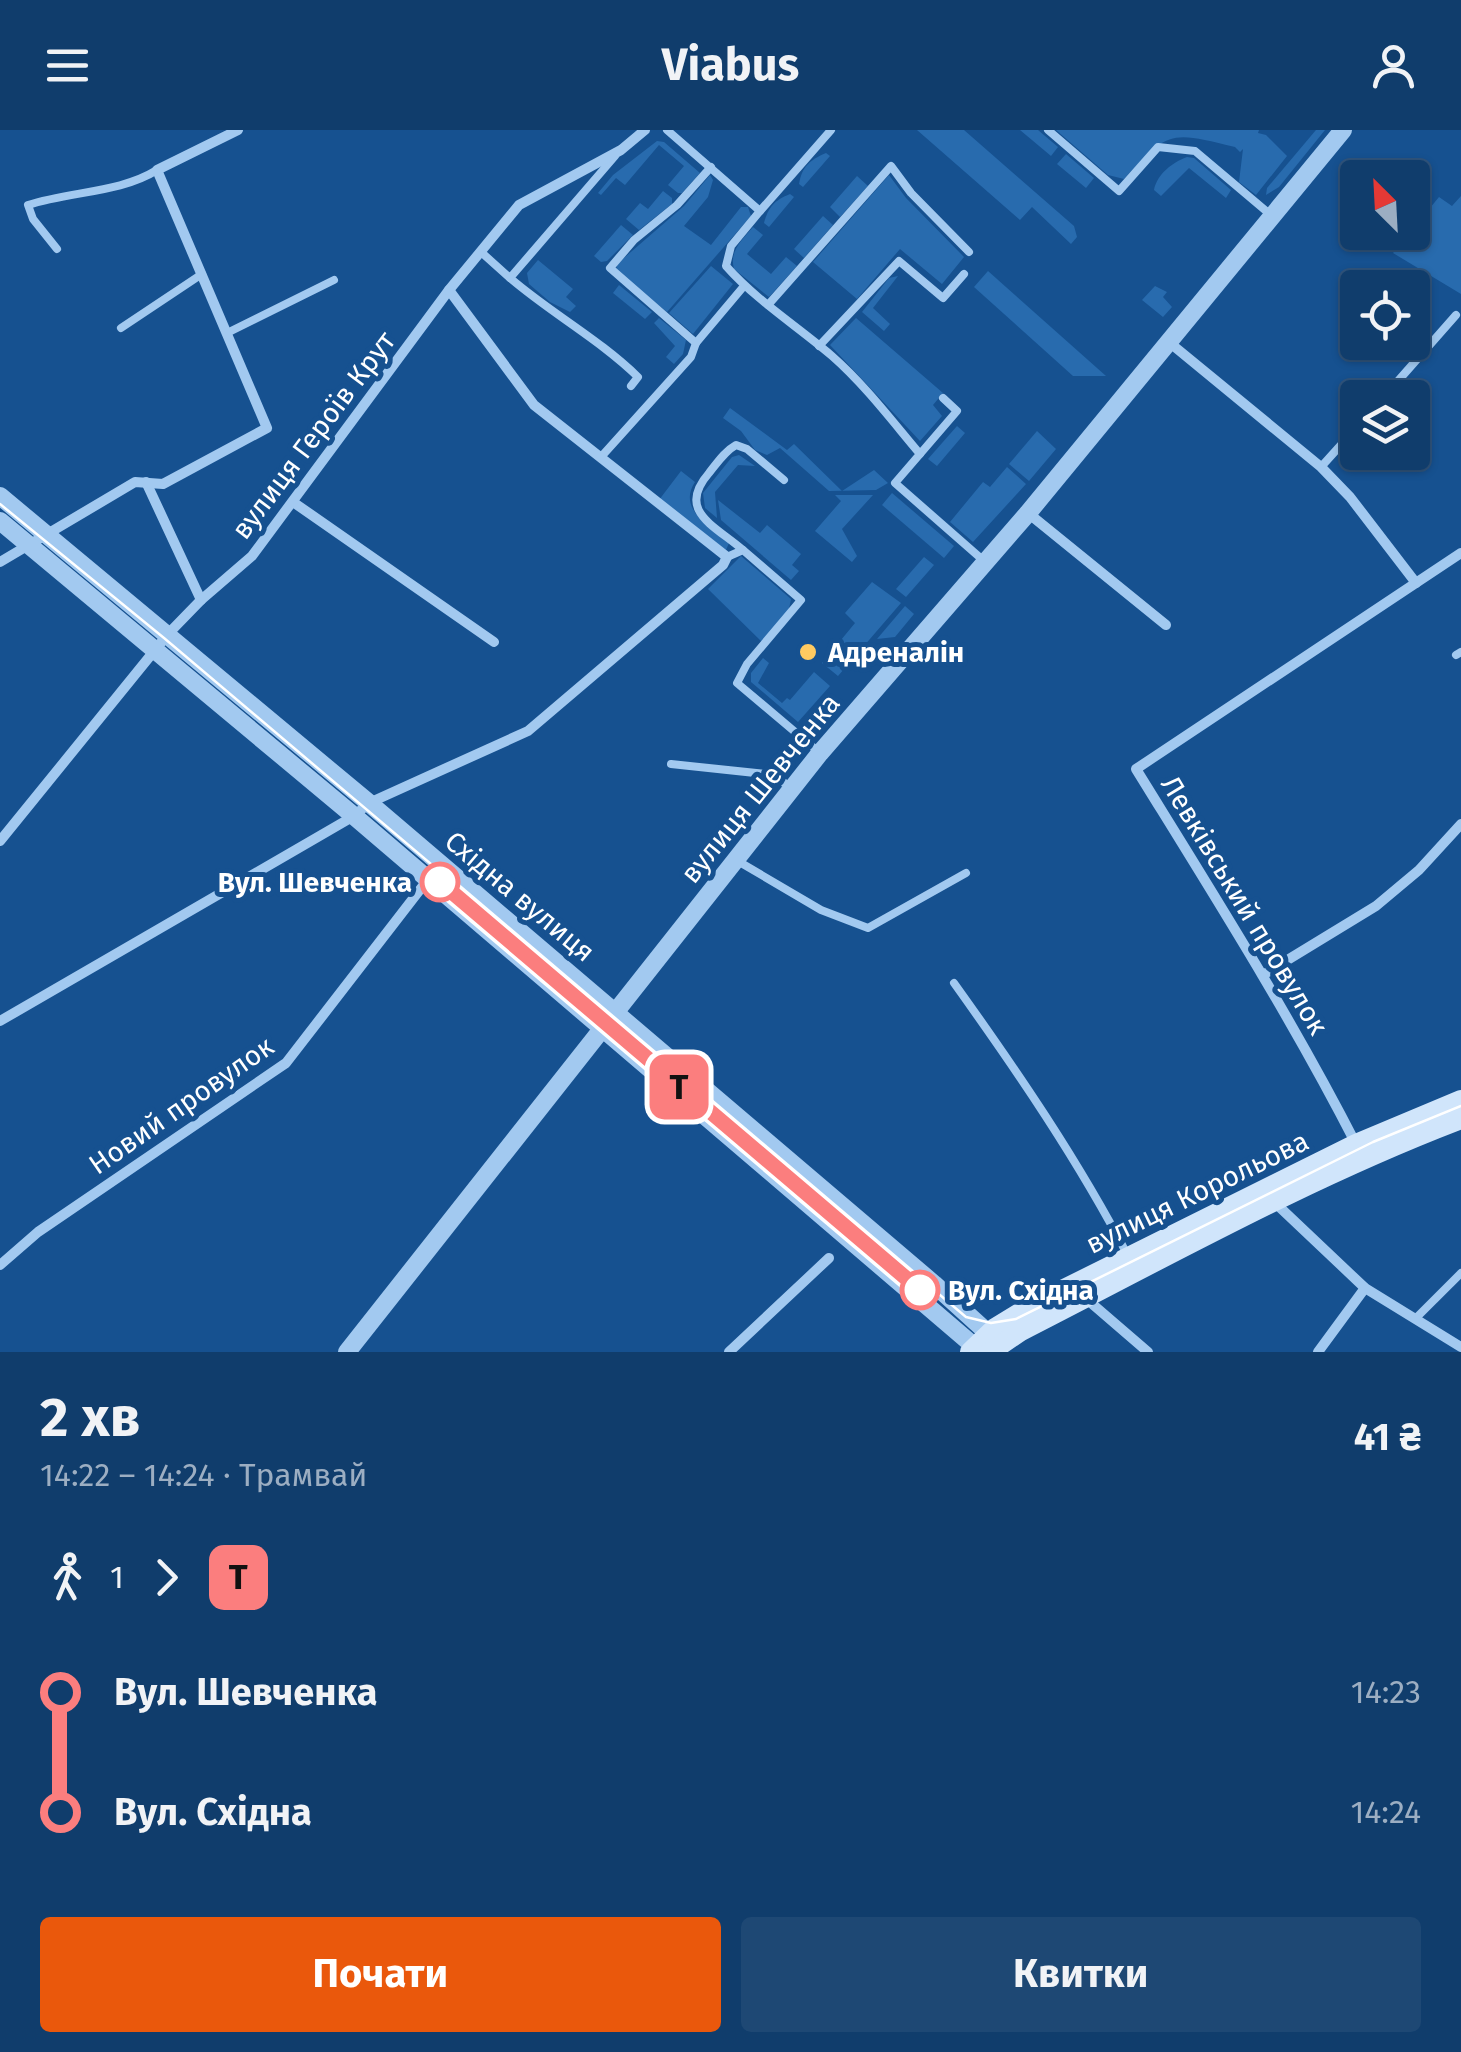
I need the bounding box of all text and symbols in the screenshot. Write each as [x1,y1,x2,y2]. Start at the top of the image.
icon: menu [40,38,95,93]
text: Viabus [662,38,799,92]
icon: person [1366,38,1421,93]
north arrow [1340,160,1430,250]
map controls [1340,160,1430,470]
button: locate [1340,270,1430,360]
street label: вулиця Героїв Крут [225,325,402,546]
button: layers [1340,380,1430,470]
place label: Адреналін [827,636,964,669]
marker: Адреналін [797,641,819,663]
street label: вулиця Шевченка [674,687,847,890]
street label: Левківський провулок [1154,770,1335,1041]
street label: Східна вулиця [438,824,601,969]
marker: Вул. Шевченка [421,863,459,901]
place label: Вул. Шевченка [218,866,412,899]
street label: Новий провулок [83,1029,280,1181]
line badge: Т [646,1054,712,1120]
text: Т [670,1066,688,1108]
street label: вулиця Корольова [1080,1124,1314,1261]
marker: Вул. Східна [901,1271,939,1309]
place label: Вул. Східна [948,1274,1094,1307]
text: 2 хв [40,1385,140,1451]
text: 41 ₴ [1354,1414,1421,1460]
text: 14:22 – 14:24 · Трамвай [40,1456,368,1494]
icon: walk [40,1550,95,1605]
icon: forward [139,1550,194,1605]
text: Т [229,1556,248,1598]
text: 1 [110,1558,124,1596]
text: Вул. Шевченка [114,1669,378,1715]
text: 14:23 [1351,1673,1421,1711]
text: Вул. Східна [114,1789,312,1835]
text: 14:24 [1350,1793,1421,1831]
button: Почати [40,1917,721,2032]
button: Квитки [741,1917,1421,2032]

